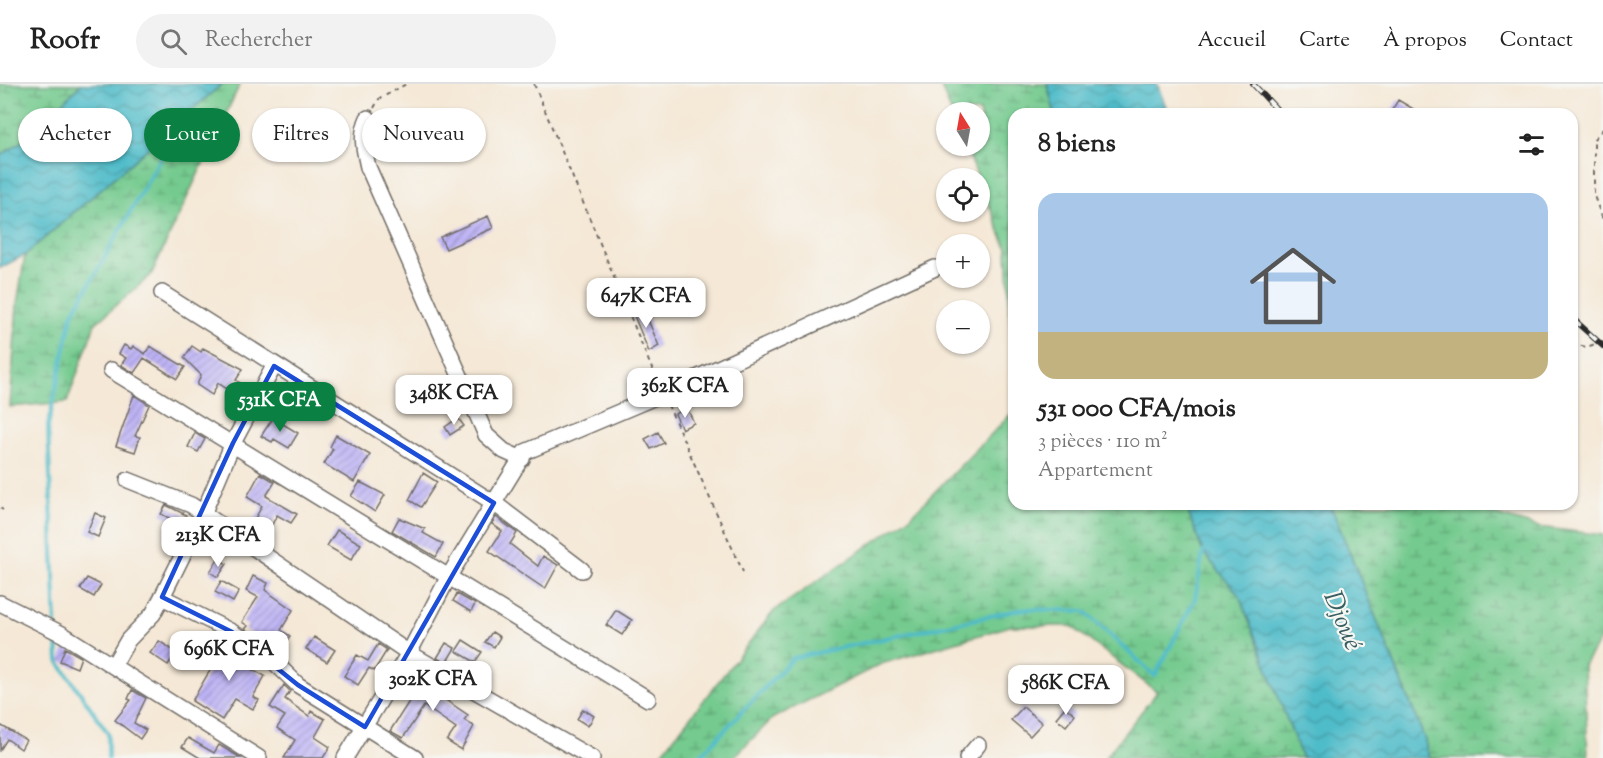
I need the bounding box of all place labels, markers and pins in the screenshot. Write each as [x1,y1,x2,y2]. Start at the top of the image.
pin: 647K CFA [584,278,708,329]
pin: 362K CFA [623,368,747,419]
pin: 348K CFA [392,375,516,426]
pin: 531K CFA [218,382,342,433]
pin: 213K CFA [156,517,280,568]
pin: 696K CFA [167,631,291,682]
pin: 302K CFA [371,661,495,712]
pin: 586K CFA [1004,665,1128,716]

